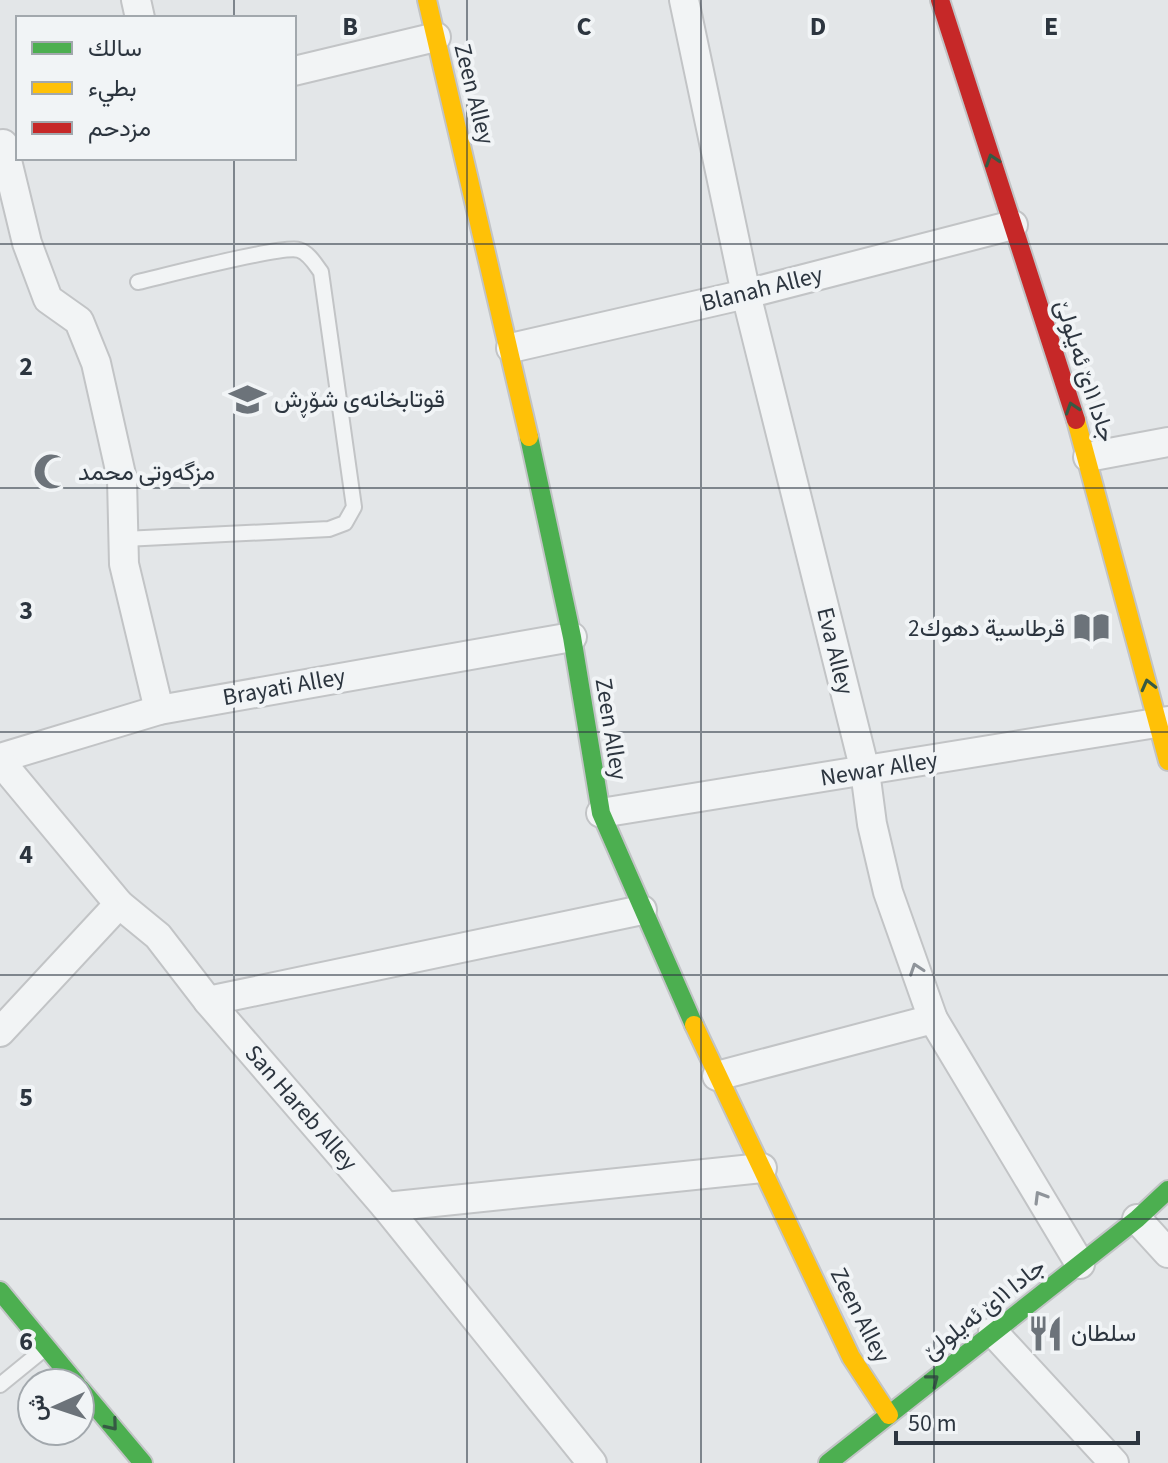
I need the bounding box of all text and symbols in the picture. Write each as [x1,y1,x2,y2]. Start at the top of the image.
text: B [342,8,358,45]
text: C [576,8,592,45]
text: D [810,8,826,45]
text: E [1044,8,1058,45]
legend [16,16,296,160]
text: سالك [88,31,142,66]
street label: Zeen Alley [445,40,503,148]
text: بطيء [88,71,137,107]
text: مزدحم [88,111,151,146]
one-way arrow [985,154,1001,167]
street label: Blanah Alley [698,257,826,321]
street label: جادا ١١ێ ئه‌یلولێ [1046,295,1124,447]
text: 2 [19,348,33,385]
school or university icon: قوتابخانەی شۆڕش [229,380,267,418]
place label: قوتابخانەی شۆڕش [274,382,445,418]
one-way arrow [1065,401,1081,415]
mosque icon: مزگەوتی محمد [33,453,71,491]
place label: مزگەوتی محمد [78,455,215,490]
text: 3 [19,592,33,629]
street label: Eva Alley [807,604,863,698]
library icon: قرطاسية دهوك2 [1072,609,1110,647]
place label: قرطاسية دهوك2 [908,611,1065,646]
street label: Brayati Alley [220,659,348,715]
street label: Zeen Alley [586,676,636,782]
one-way arrow [1140,679,1157,693]
street label: Newar Alley [818,742,940,796]
text: 4 [19,836,33,873]
one-way arrow [909,963,926,977]
street label: San Hareb Alley [236,1037,366,1179]
text: 5 [19,1079,33,1116]
one-way arrow [1034,1191,1050,1206]
street label: جادا ١١ێ ئه‌یلولێ [915,1250,1053,1368]
street label: Zeen Alley [821,1261,899,1369]
restaurant icon: سلطان [1026,1314,1064,1352]
place label: سلطان [1071,1316,1136,1351]
text: 6 [19,1323,33,1360]
north arrow [16,1367,96,1447]
one-way arrow [924,1375,938,1390]
text: ش [20,1394,54,1422]
scale bar [896,1395,1138,1445]
text: 50 m [908,1406,957,1441]
one-way arrow [102,1416,117,1431]

